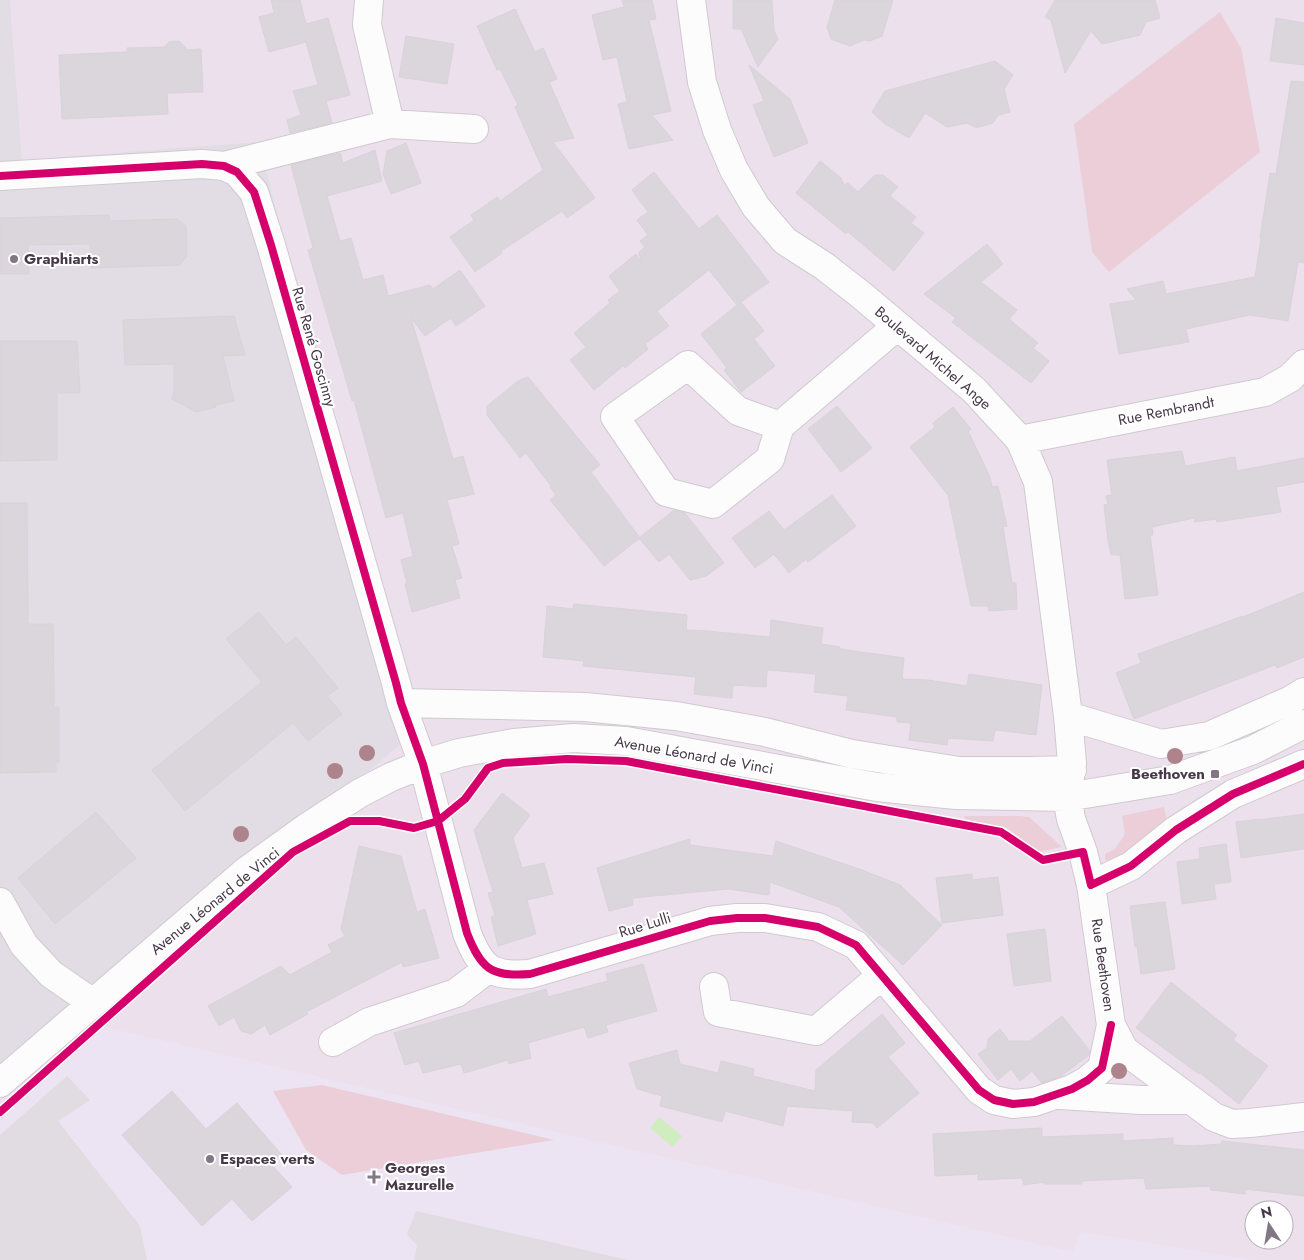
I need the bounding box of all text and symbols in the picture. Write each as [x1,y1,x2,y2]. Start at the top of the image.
place label: Graphiarts [24,248,98,270]
marker: Graphiarts [8,253,20,265]
street label: Rue René Goscinny [286,284,342,410]
street label: Boulevard Michel Ange [870,301,996,415]
street label: Rue Rembrandt [1116,391,1216,431]
street label: Avenue Léonard de Vinci [613,730,775,780]
place label: Beethoven [1131,763,1205,785]
marker: Beethoven [1209,768,1221,780]
street label: Avenue Léonard de Vinci [146,842,284,960]
street label: Rue Lulli [616,907,674,943]
street label: Rue Beethoven [1086,917,1120,1013]
place label: Espaces verts [220,1148,315,1170]
marker: Espaces verts [204,1153,216,1165]
place label: Georges Mazurelle [385,1157,454,1196]
marker: Georges Mazurelle [367,1170,381,1184]
north arrow [1244,1200,1294,1250]
text: N [1259,1201,1274,1223]

